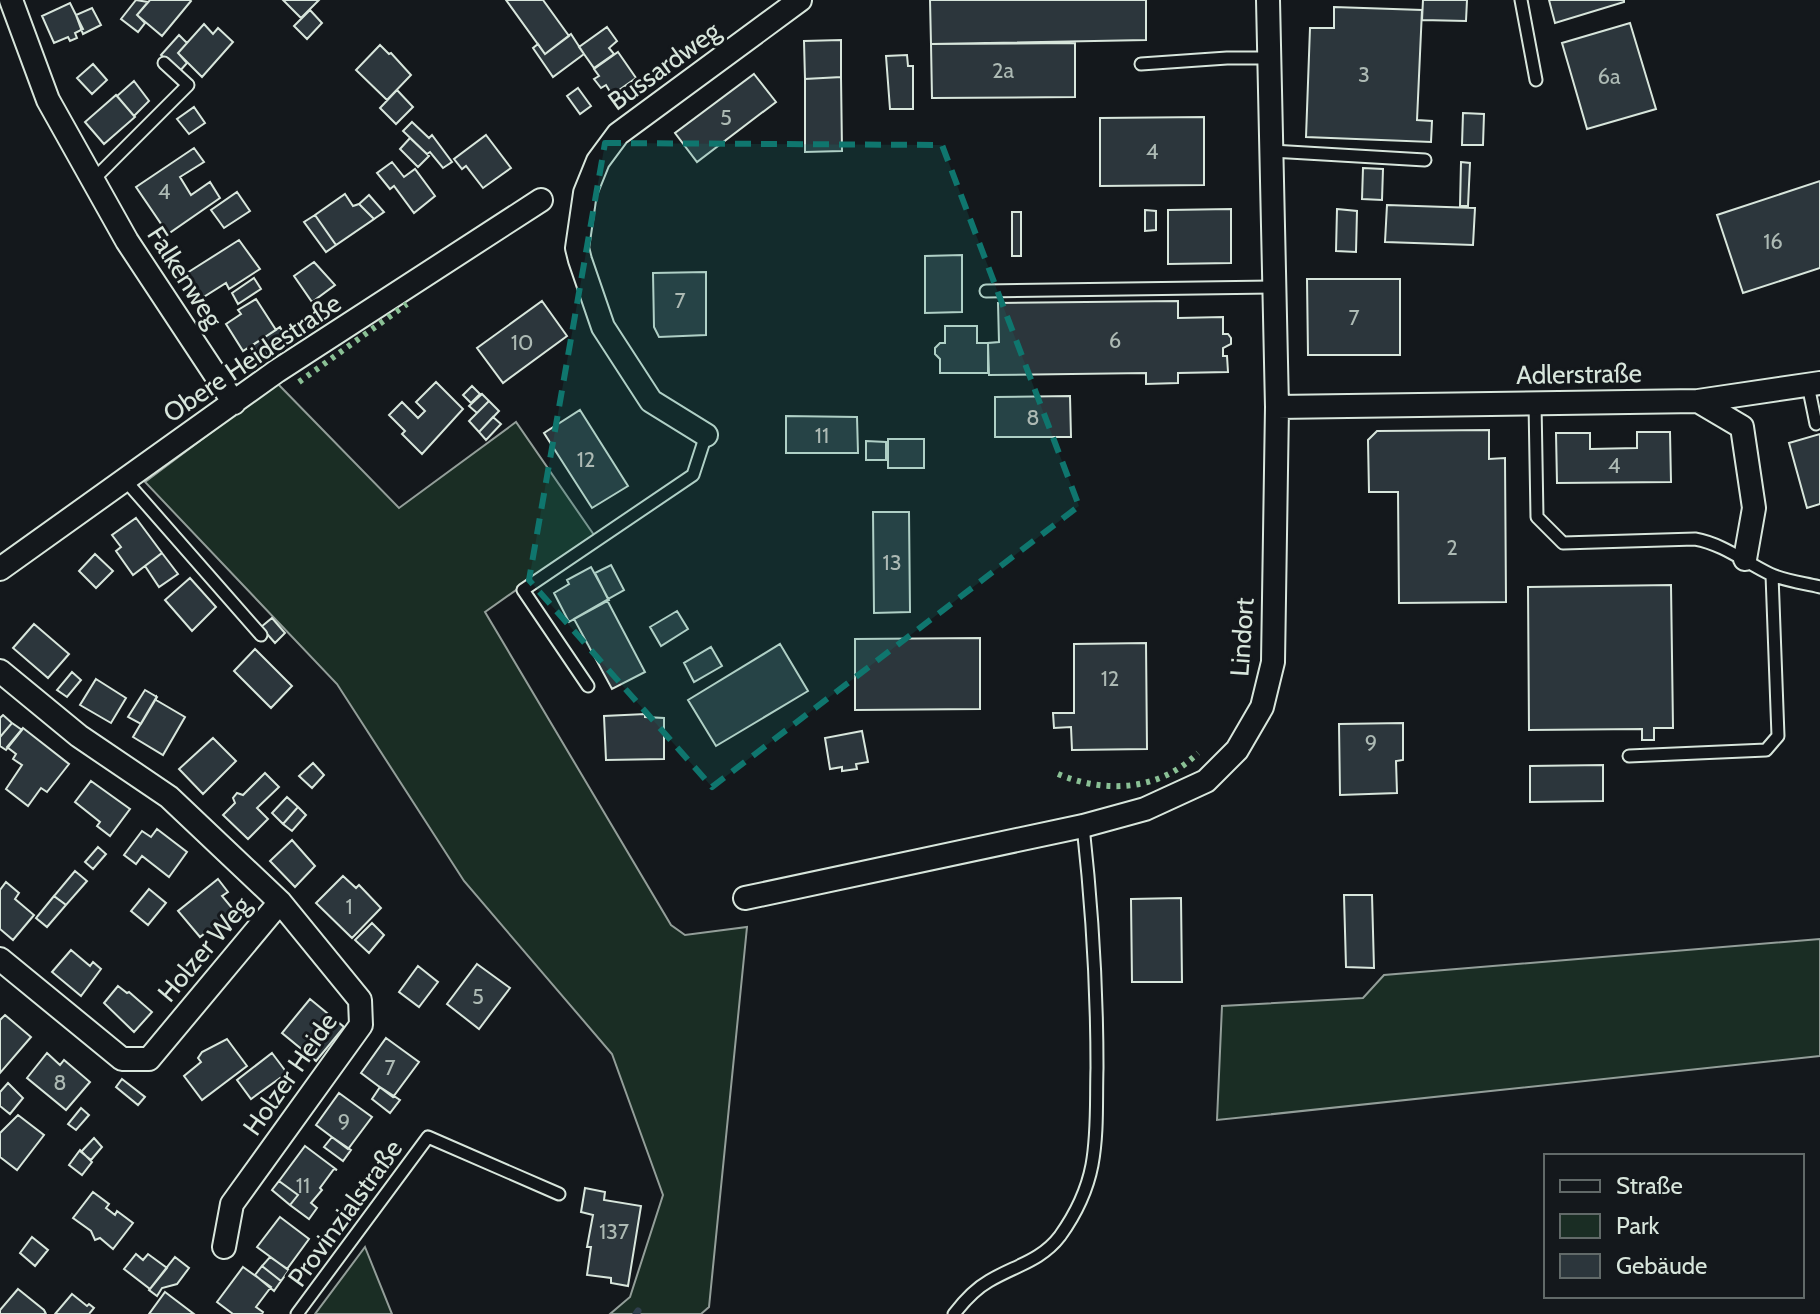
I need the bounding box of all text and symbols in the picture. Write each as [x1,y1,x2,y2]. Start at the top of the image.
street label: Bussardweg [602,14,727,117]
house number: 2a [992,57,1014,84]
house number: 3 [1358,61,1370,88]
house number: 6a [1597,63,1621,90]
house number: 5 [720,104,732,131]
house number: 4 [1146,138,1159,165]
house number: 4 [158,178,171,205]
street label: Falkenweg [140,220,230,335]
house number: 16 [1763,228,1783,255]
street label: Obere Heidestraße [157,287,347,429]
house number: 7 [674,287,686,314]
house number: 7 [1348,304,1360,331]
house number: 6 [1109,327,1121,354]
house number: 10 [511,329,533,356]
street label: Adlerstraße [1516,357,1642,391]
house number: 8 [1026,404,1040,431]
house number: 11 [815,422,829,449]
house number: 12 [577,446,595,473]
house number: 4 [1608,452,1621,479]
house number: 2 [1446,534,1458,561]
house number: 13 [882,549,902,576]
street label: Lindort [1223,596,1261,677]
house number: 12 [1101,665,1119,692]
house number: 9 [1365,729,1377,756]
street label: Holzer Weg [151,889,258,1008]
house number: 1 [345,893,353,920]
house number: 5 [472,983,484,1010]
street label: Holzer Heide [236,1007,344,1141]
house number: 7 [384,1054,396,1081]
house number: 8 [53,1069,67,1096]
house number: 9 [338,1108,350,1135]
street label: Provinzialstraße [281,1133,409,1293]
legend [1544,1154,1804,1298]
text: Straße [1616,1171,1683,1200]
house number: 11 [296,1172,310,1199]
text: Park [1616,1211,1659,1240]
house number: 137 [599,1218,629,1245]
text: Gebäude [1616,1251,1707,1280]

